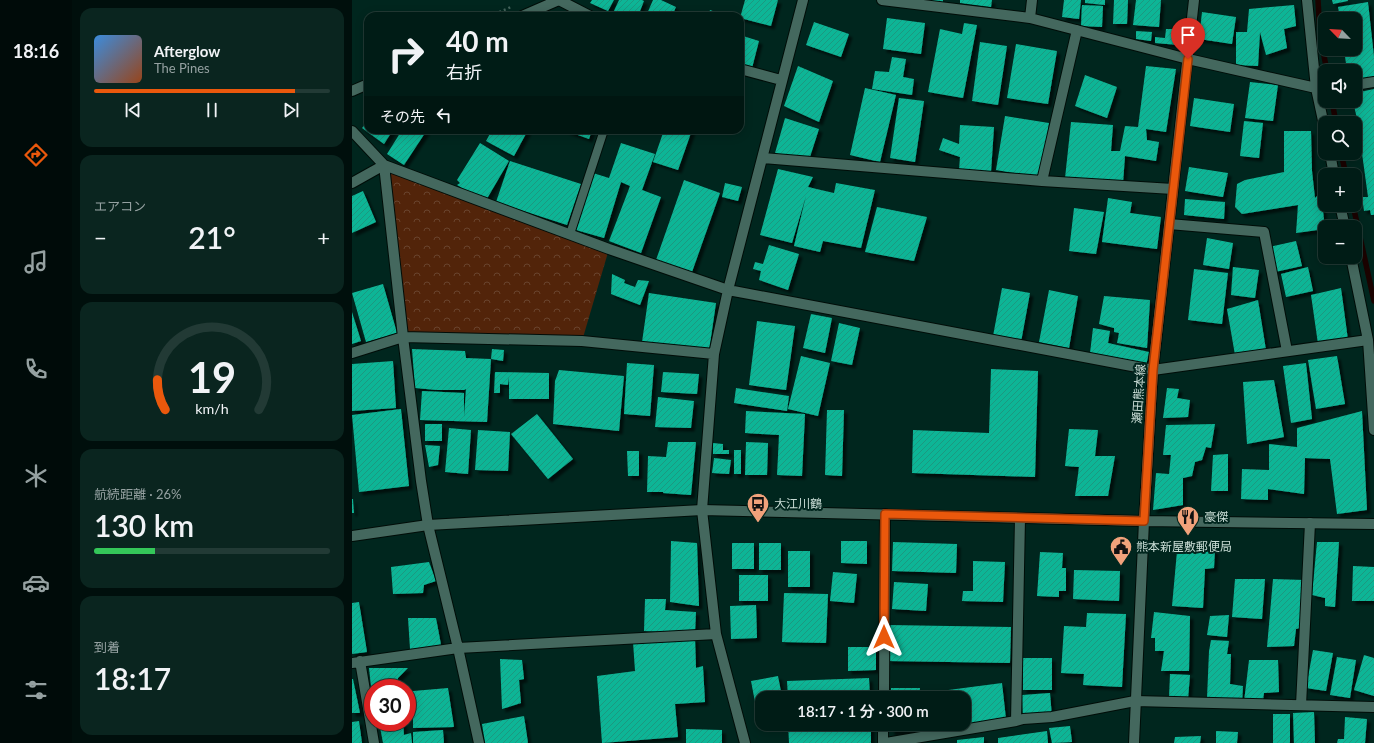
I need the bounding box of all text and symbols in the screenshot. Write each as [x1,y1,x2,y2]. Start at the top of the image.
north arrow [1318,12,1362,56]
map controls [1318,12,1362,264]
pin [1171,18,1205,59]
text: 40 m [446,24,509,58]
icon: arrive [1177,24,1199,46]
icon: right [380,28,432,80]
text: 18:16 [13,40,59,62]
text: Afterglow [154,42,220,60]
text: The Pines [154,60,210,76]
text: 右折 [446,61,482,83]
button: sound [1318,64,1362,108]
icon: previous [122,99,144,121]
icon: pause [201,99,223,121]
icon: next [280,99,302,121]
icon: left [433,104,455,126]
text: その先 [380,107,425,125]
button: search [1318,116,1362,160]
icon: directions [22,141,50,169]
button: + [1318,168,1362,212]
text: エアコン [94,198,146,214]
text: 21° [188,219,236,255]
button: − [1318,220,1362,264]
text: − [94,224,107,251]
text: + [317,224,330,251]
icon: music [22,248,50,276]
text: 19 [188,351,236,401]
icon: phone [22,355,50,383]
street label: 瀬田熊本線 [1129,364,1148,424]
text: km/h [195,399,229,416]
icon: climate [22,462,50,490]
text: 航続距離 · 26% [94,486,182,502]
bus stop icon: 大江川鶴 [745,491,771,524]
place label: 大江川鶴 [774,496,822,511]
restaurant icon: 豪傑 [1175,504,1201,537]
text: 130 km [94,507,194,543]
place label: 豪傑 [1204,509,1228,524]
public building icon: 熊本新屋敷郵便局 [1108,534,1134,567]
place label: 熊本新屋敷郵便局 [1136,539,1232,554]
icon: car [22,569,50,597]
position arrow [863,616,905,658]
text: 到着 [94,639,120,655]
text: 18:17 [94,660,171,696]
icon: filters [22,676,50,704]
speed limit sign: 30 [364,679,416,731]
text: 18:17 · 1 分 · 300 m [797,702,929,720]

